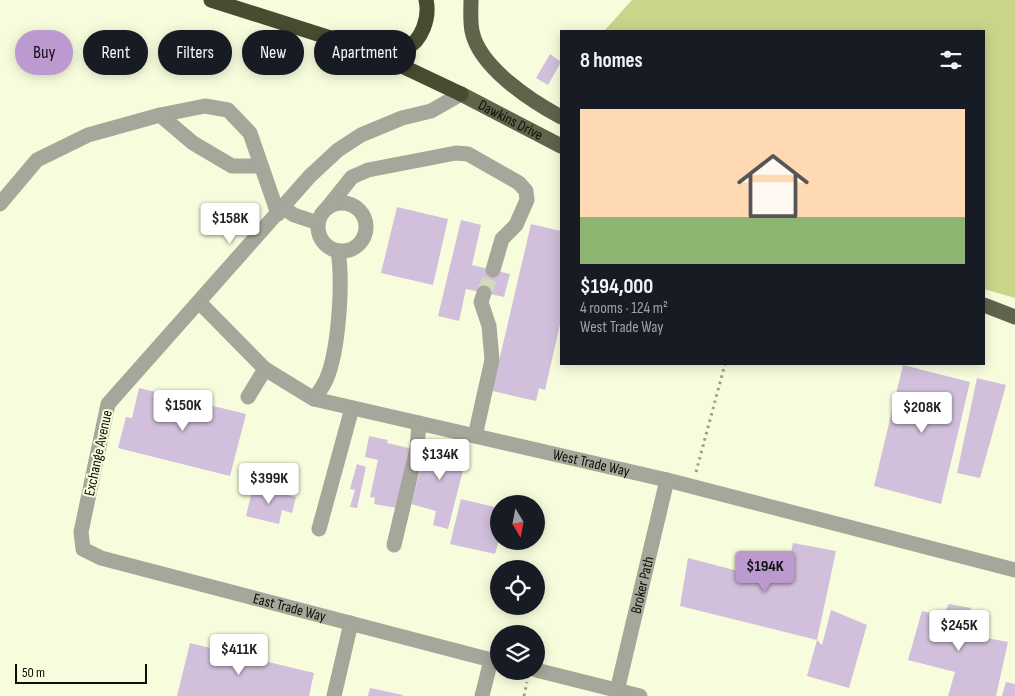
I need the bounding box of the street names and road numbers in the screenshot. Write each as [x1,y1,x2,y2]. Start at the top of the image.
street label: Dawkins Drive [475,96,546,145]
street label: Exchange Avenue [80,408,117,498]
street label: West Trade Way [551,445,632,481]
street label: Broker Path [627,555,659,616]
street label: East Trade Way [251,589,328,626]

